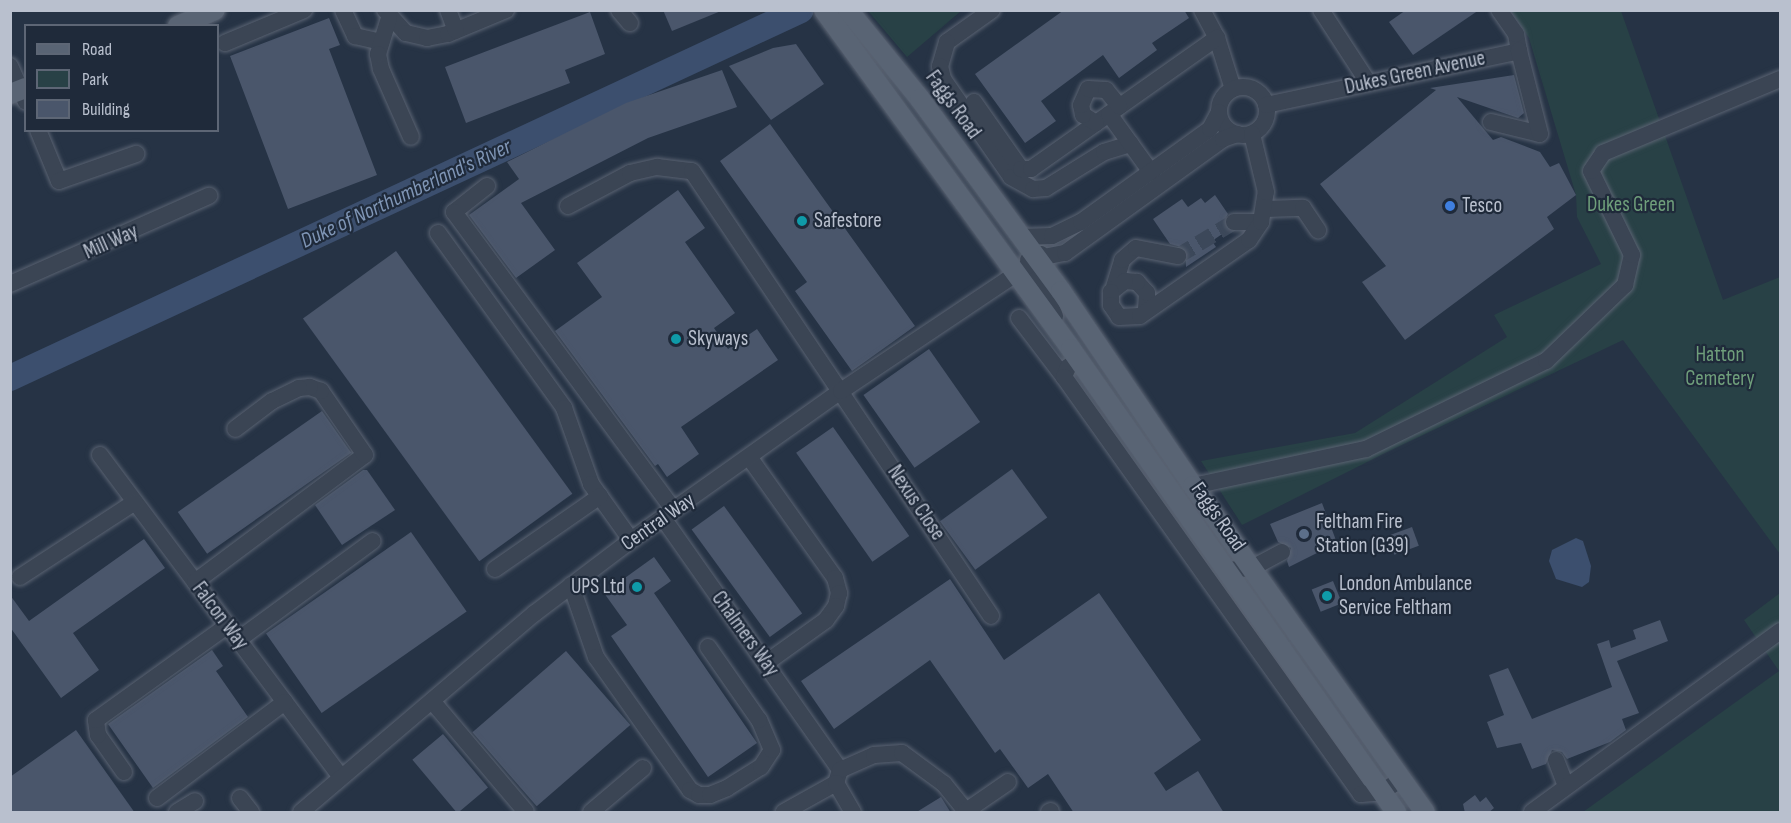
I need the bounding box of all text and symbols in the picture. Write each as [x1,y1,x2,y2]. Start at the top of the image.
legend [24,24,219,132]
text: Road [82,39,112,60]
street label: Dukes Green Avenue [1342,46,1488,100]
street label: Faggs Road [920,66,986,144]
text: Park [82,69,108,90]
text: Building [82,99,130,120]
water label: Duke of Northumberland's River [297,134,515,254]
park label: Dukes Green [1587,192,1675,218]
place label: Tesco [1462,193,1502,219]
marker: Tesco [1443,199,1457,213]
place label: Safestore [814,208,882,234]
marker: Safestore [795,214,809,228]
street label: Mill Way [80,219,142,265]
place label: Skyways [688,326,748,352]
marker: Skyways [669,332,683,346]
park label: Hatton Cemetery [1685,342,1755,392]
street label: Nexus Close [882,461,950,545]
street label: Faggs Road [1185,478,1251,556]
street label: Central Way [616,488,700,556]
place label: Feltham Fire Station (G39) [1316,509,1408,559]
marker: Feltham Fire Station (G39) [1297,527,1311,541]
place label: London Ambulance Service Feltham [1339,571,1472,621]
place label: UPS Ltd [571,574,625,600]
street label: Falcon Way [186,577,254,655]
marker: UPS Ltd [630,580,644,594]
street label: Chalmers Way [706,587,784,681]
marker: London Ambulance Service Feltham [1320,589,1334,603]

